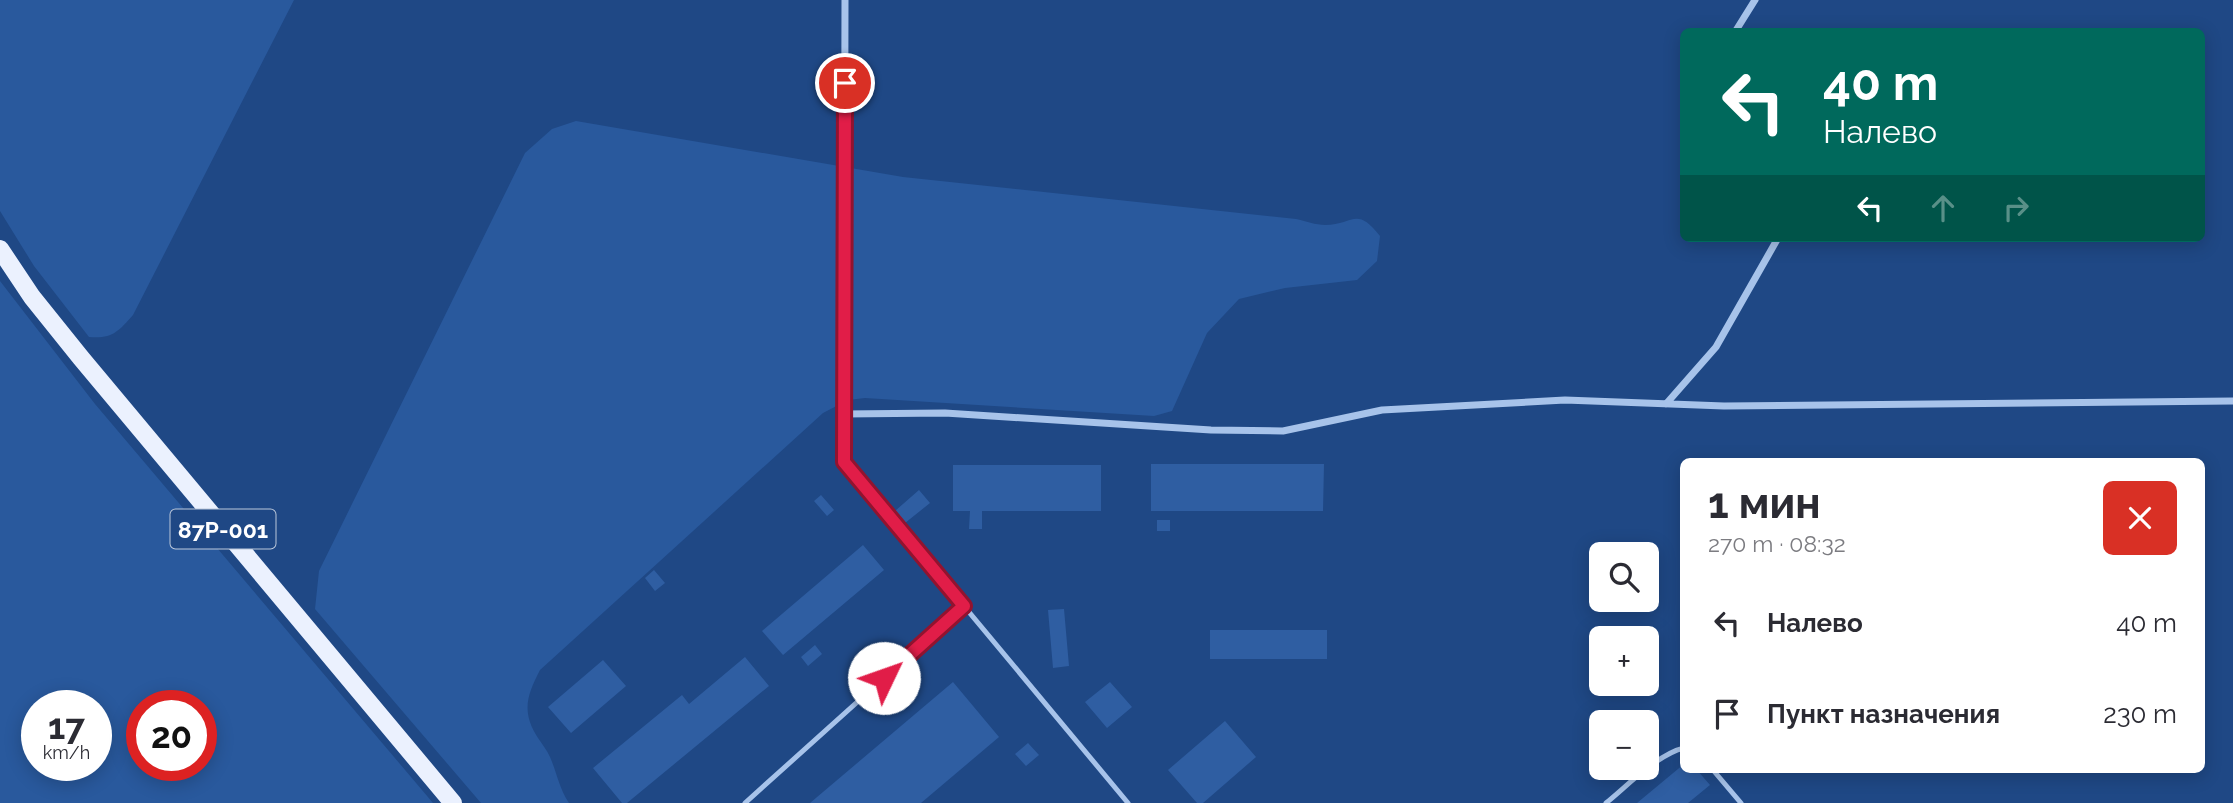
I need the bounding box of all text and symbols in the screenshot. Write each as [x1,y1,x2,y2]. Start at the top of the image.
pin [815,53,875,113]
text: 40 m [1823,54,1938,111]
icon: left [1708,56,1799,147]
icon: arrive [826,64,864,102]
text: Налево [1823,113,1937,150]
icon: left [1851,189,1889,227]
icon: ahead [1924,189,1962,227]
icon: right [1997,189,2035,227]
text: 1 мин [1708,479,1821,528]
button: close [2103,481,2177,555]
road number: 87Р-001 [170,509,276,548]
text: 270 m · 08:32 [1708,530,1846,557]
map controls [1589,542,1659,780]
button: search [1589,542,1659,612]
icon: left [1708,604,1746,642]
text: Налево [1767,608,1863,638]
text: 40 m [2116,608,2177,638]
button: + [1589,626,1659,696]
position arrow [847,641,921,715]
speed limit sign: 20 [126,690,217,781]
icon: arrive [1708,695,1746,733]
text: Пункт назначения [1767,699,2000,729]
text: 230 m [2103,699,2177,729]
text: 17 [48,706,85,747]
button: − [1589,710,1659,780]
text: km/h [43,742,90,763]

